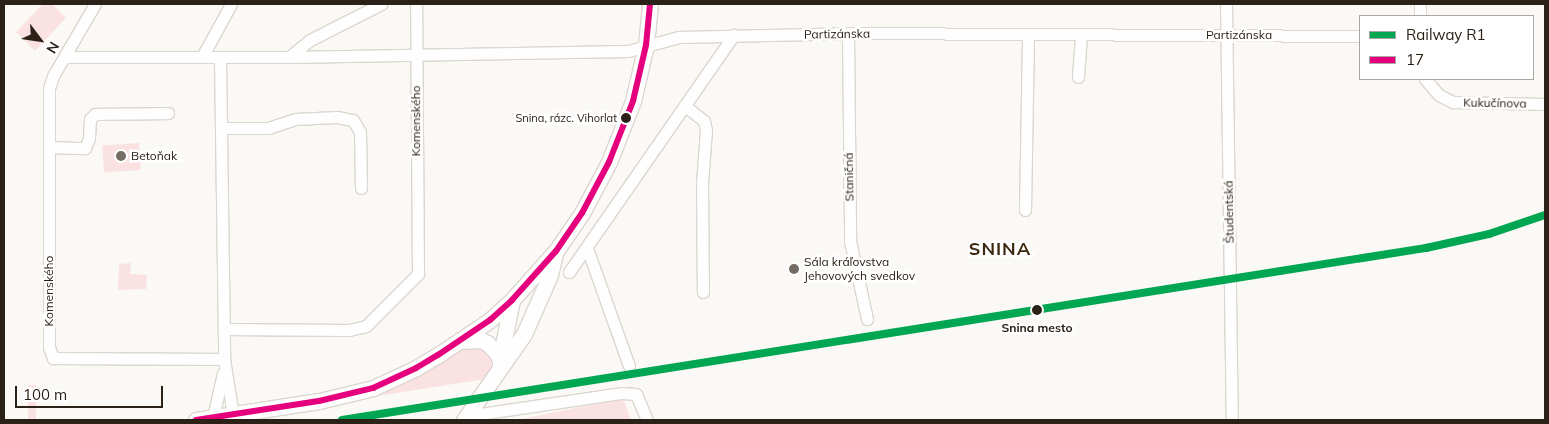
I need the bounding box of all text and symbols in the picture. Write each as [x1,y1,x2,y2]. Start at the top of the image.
north arrow [15,15,65,65]
legend [1359,15,1534,80]
text: Railway R1 [1406,25,1486,44]
street label: Partizánska [804,26,870,42]
street label: Partizánska [1206,28,1272,42]
text: N [42,39,63,57]
text: 17 [1406,50,1424,69]
street label: Komenského [409,86,423,156]
street label: Kukučínova [1463,95,1527,111]
place label: Snina, rázc. Vihorlat [515,111,617,125]
marker: Snina, rázc. Vihorlat [621,113,631,123]
place label: Betoňak [131,149,177,163]
marker: Betoňak [115,150,127,162]
street label: Staničná [841,152,857,202]
street label: Študentská [1221,180,1237,244]
district label: SNINA [968,238,1032,260]
place label: Sála kráľovstva Jehovových svedkov [804,255,915,283]
street label: Komenského [42,256,56,326]
marker: Sála kráľovstva Jehovových svedkov [788,263,800,275]
marker: Snina mesto [1028,301,1046,319]
place label: Snina mesto [1002,321,1072,335]
scale bar [18,376,165,408]
text: 100 m [23,385,67,404]

